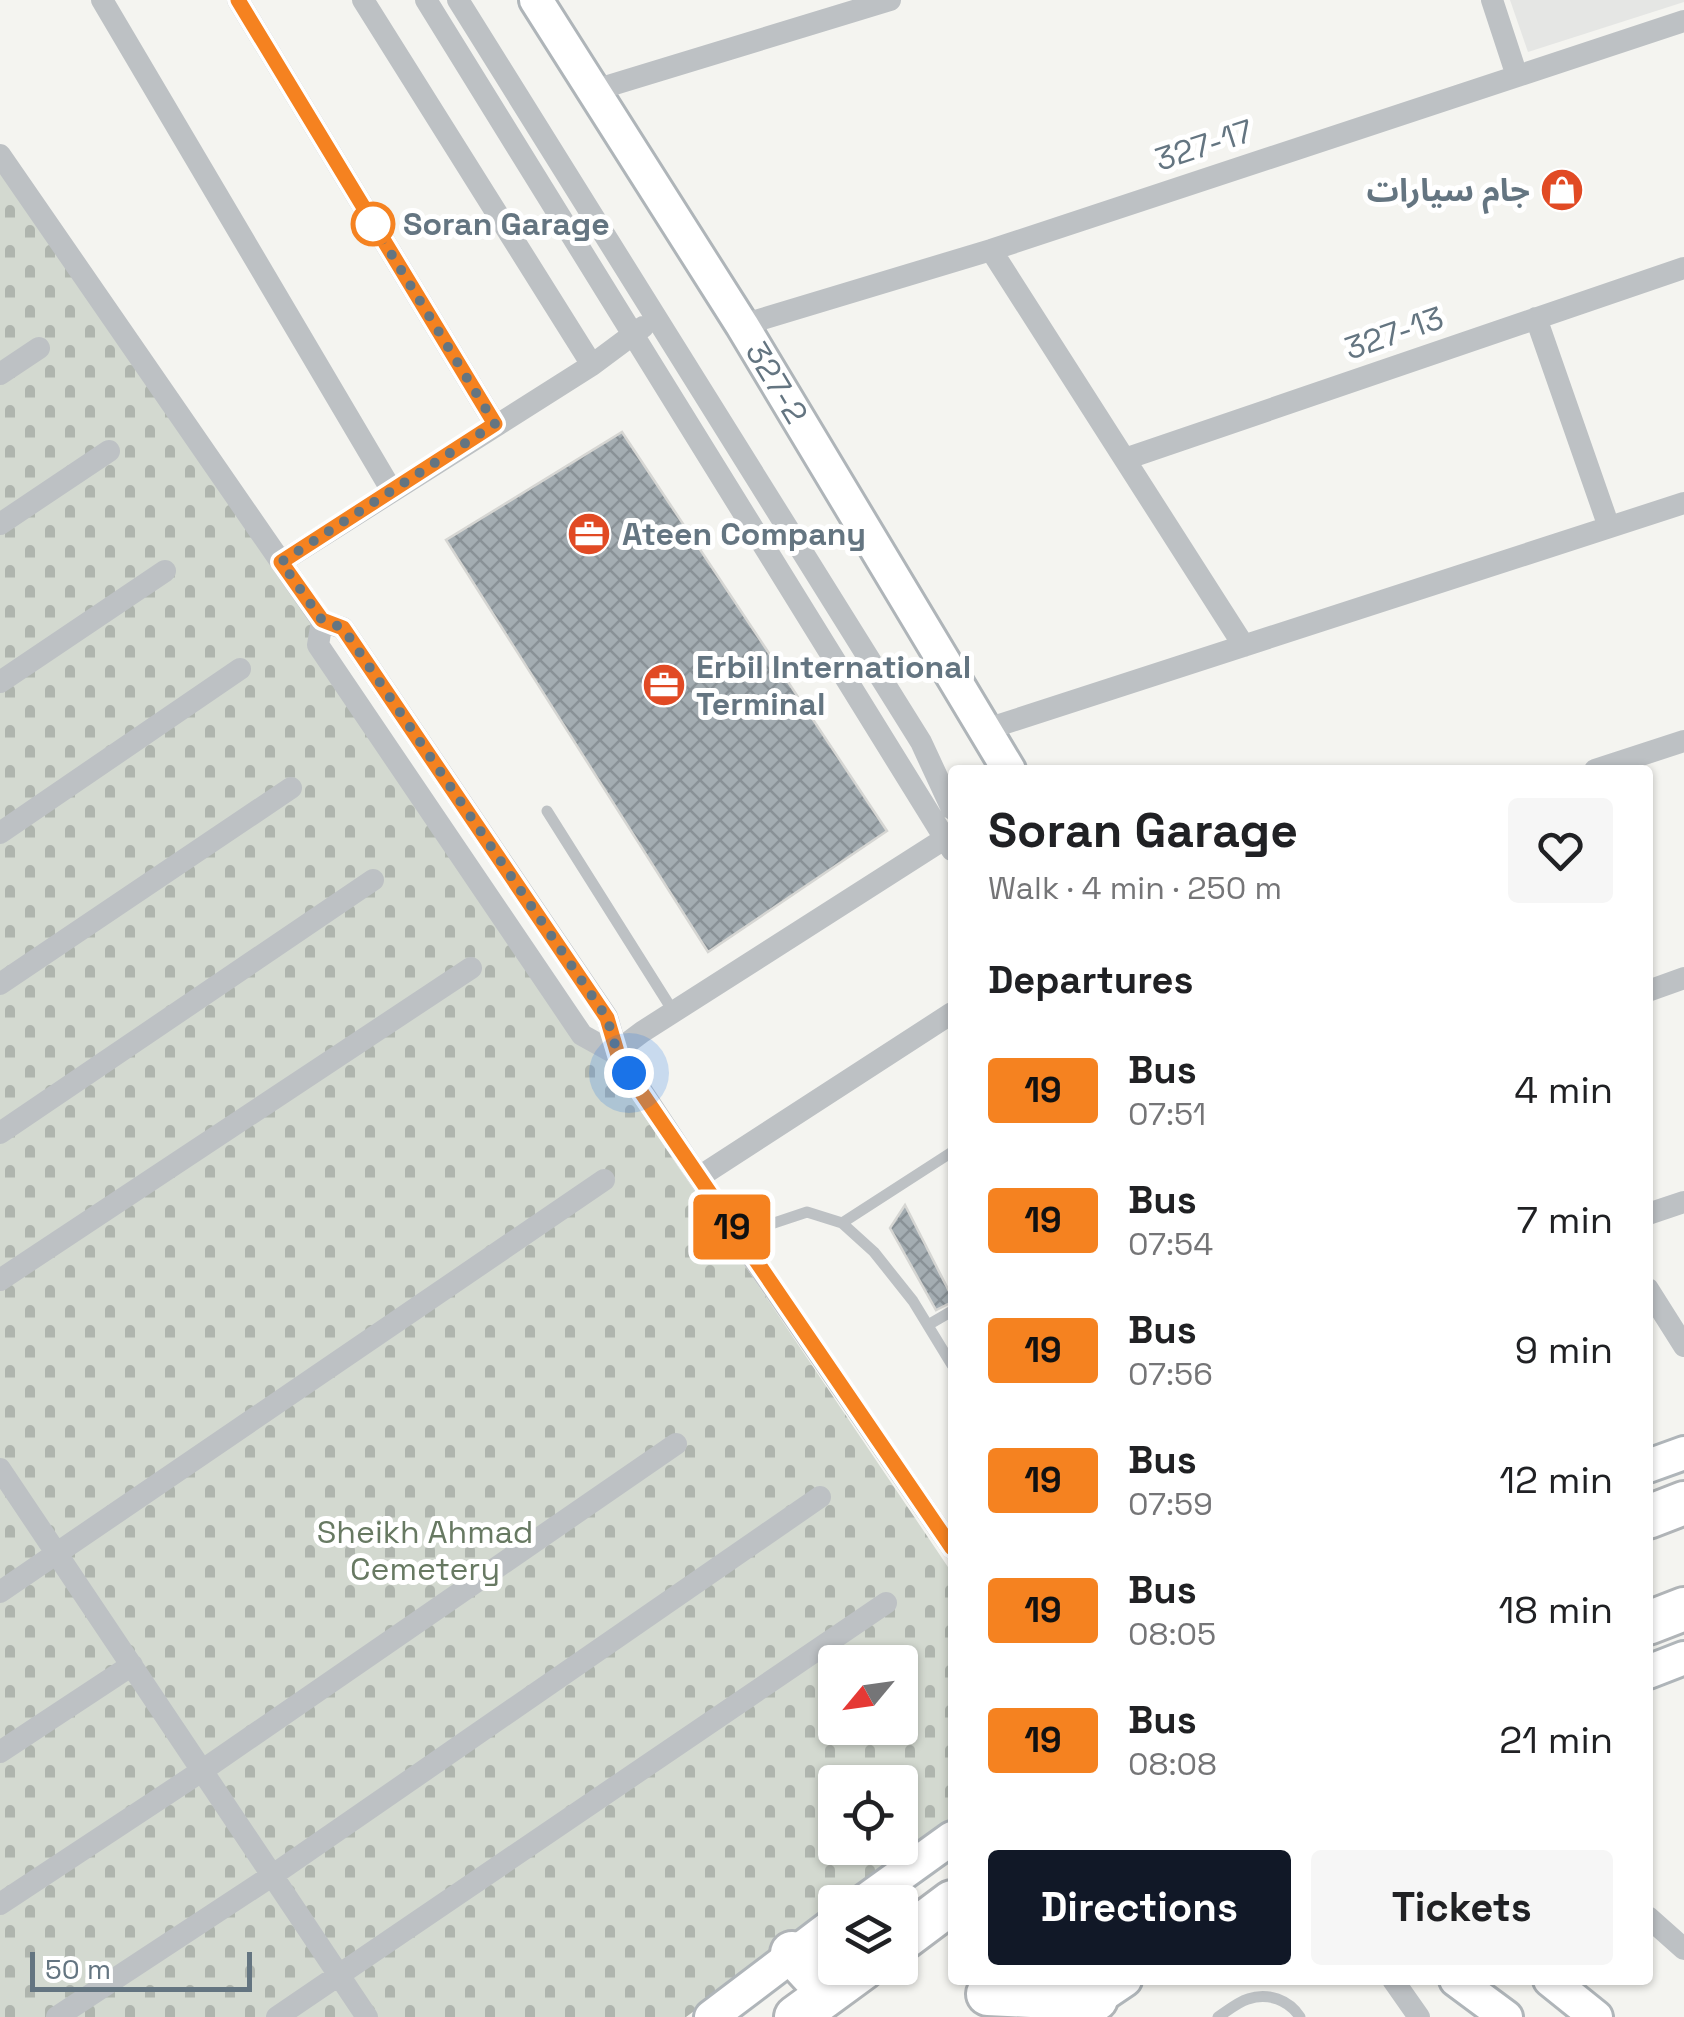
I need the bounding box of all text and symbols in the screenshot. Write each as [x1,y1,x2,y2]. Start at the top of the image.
street label: 327-17 [1150,110,1258,180]
shop icon: جام سيارات [1539,167,1585,213]
place label: جام سيارات [1367,170,1530,215]
marker: Soran Garage [352,203,394,245]
place label: Soran Garage [403,204,610,244]
street label: 327-13 [1339,298,1449,368]
street label: 327-2 [737,334,816,431]
office icon: Ateen Company [566,511,612,557]
place label: Ateen Company [622,514,866,554]
place label: Erbil International Terminal [696,647,971,724]
office icon: Erbil International Terminal [641,662,687,708]
button: heart [1508,798,1613,903]
text: Soran Garage [988,800,1298,861]
text: Walk · 4 min · 250 m [988,868,1282,908]
text: Departures [988,956,1193,1004]
text: Bus [1128,1046,1197,1094]
your location [604,1048,654,1098]
text: 4 min [1514,1066,1613,1114]
text: 19 [1024,1068,1062,1112]
text: 07:51 [1128,1094,1206,1134]
text: Bus [1128,1176,1197,1224]
line badge: 19 [687,1194,777,1260]
text: 7 min [1517,1196,1613,1244]
text: 19 [1024,1198,1062,1242]
text: 19 [713,1205,751,1249]
text: 07:54 [1128,1224,1213,1264]
text: Bus [1128,1306,1197,1354]
text: 9 min [1515,1326,1613,1374]
text: 19 [1024,1328,1062,1372]
text: 07:56 [1128,1354,1213,1394]
text: Bus [1128,1436,1197,1484]
text: 12 min [1499,1456,1613,1504]
text: 19 [1024,1458,1062,1502]
text: 07:59 [1128,1484,1213,1524]
park label: Sheikh Ahmad Cemetery [317,1512,533,1589]
text: Bus [1128,1566,1197,1614]
text: 18 min [1498,1586,1613,1634]
text: 19 [1024,1588,1062,1632]
text: 08:05 [1128,1614,1216,1654]
north arrow [818,1645,918,1745]
map controls [818,1645,918,1985]
text: Bus [1128,1696,1197,1744]
text: 21 min [1499,1716,1613,1764]
text: 19 [1024,1718,1062,1762]
text: 08:08 [1128,1744,1217,1784]
button: locate [818,1765,918,1865]
button: Directions [988,1850,1291,1965]
button: Tickets [1311,1850,1613,1965]
button: layers [818,1885,918,1985]
scale bar [30,1947,252,1992]
text: 50 m [45,1951,111,1987]

